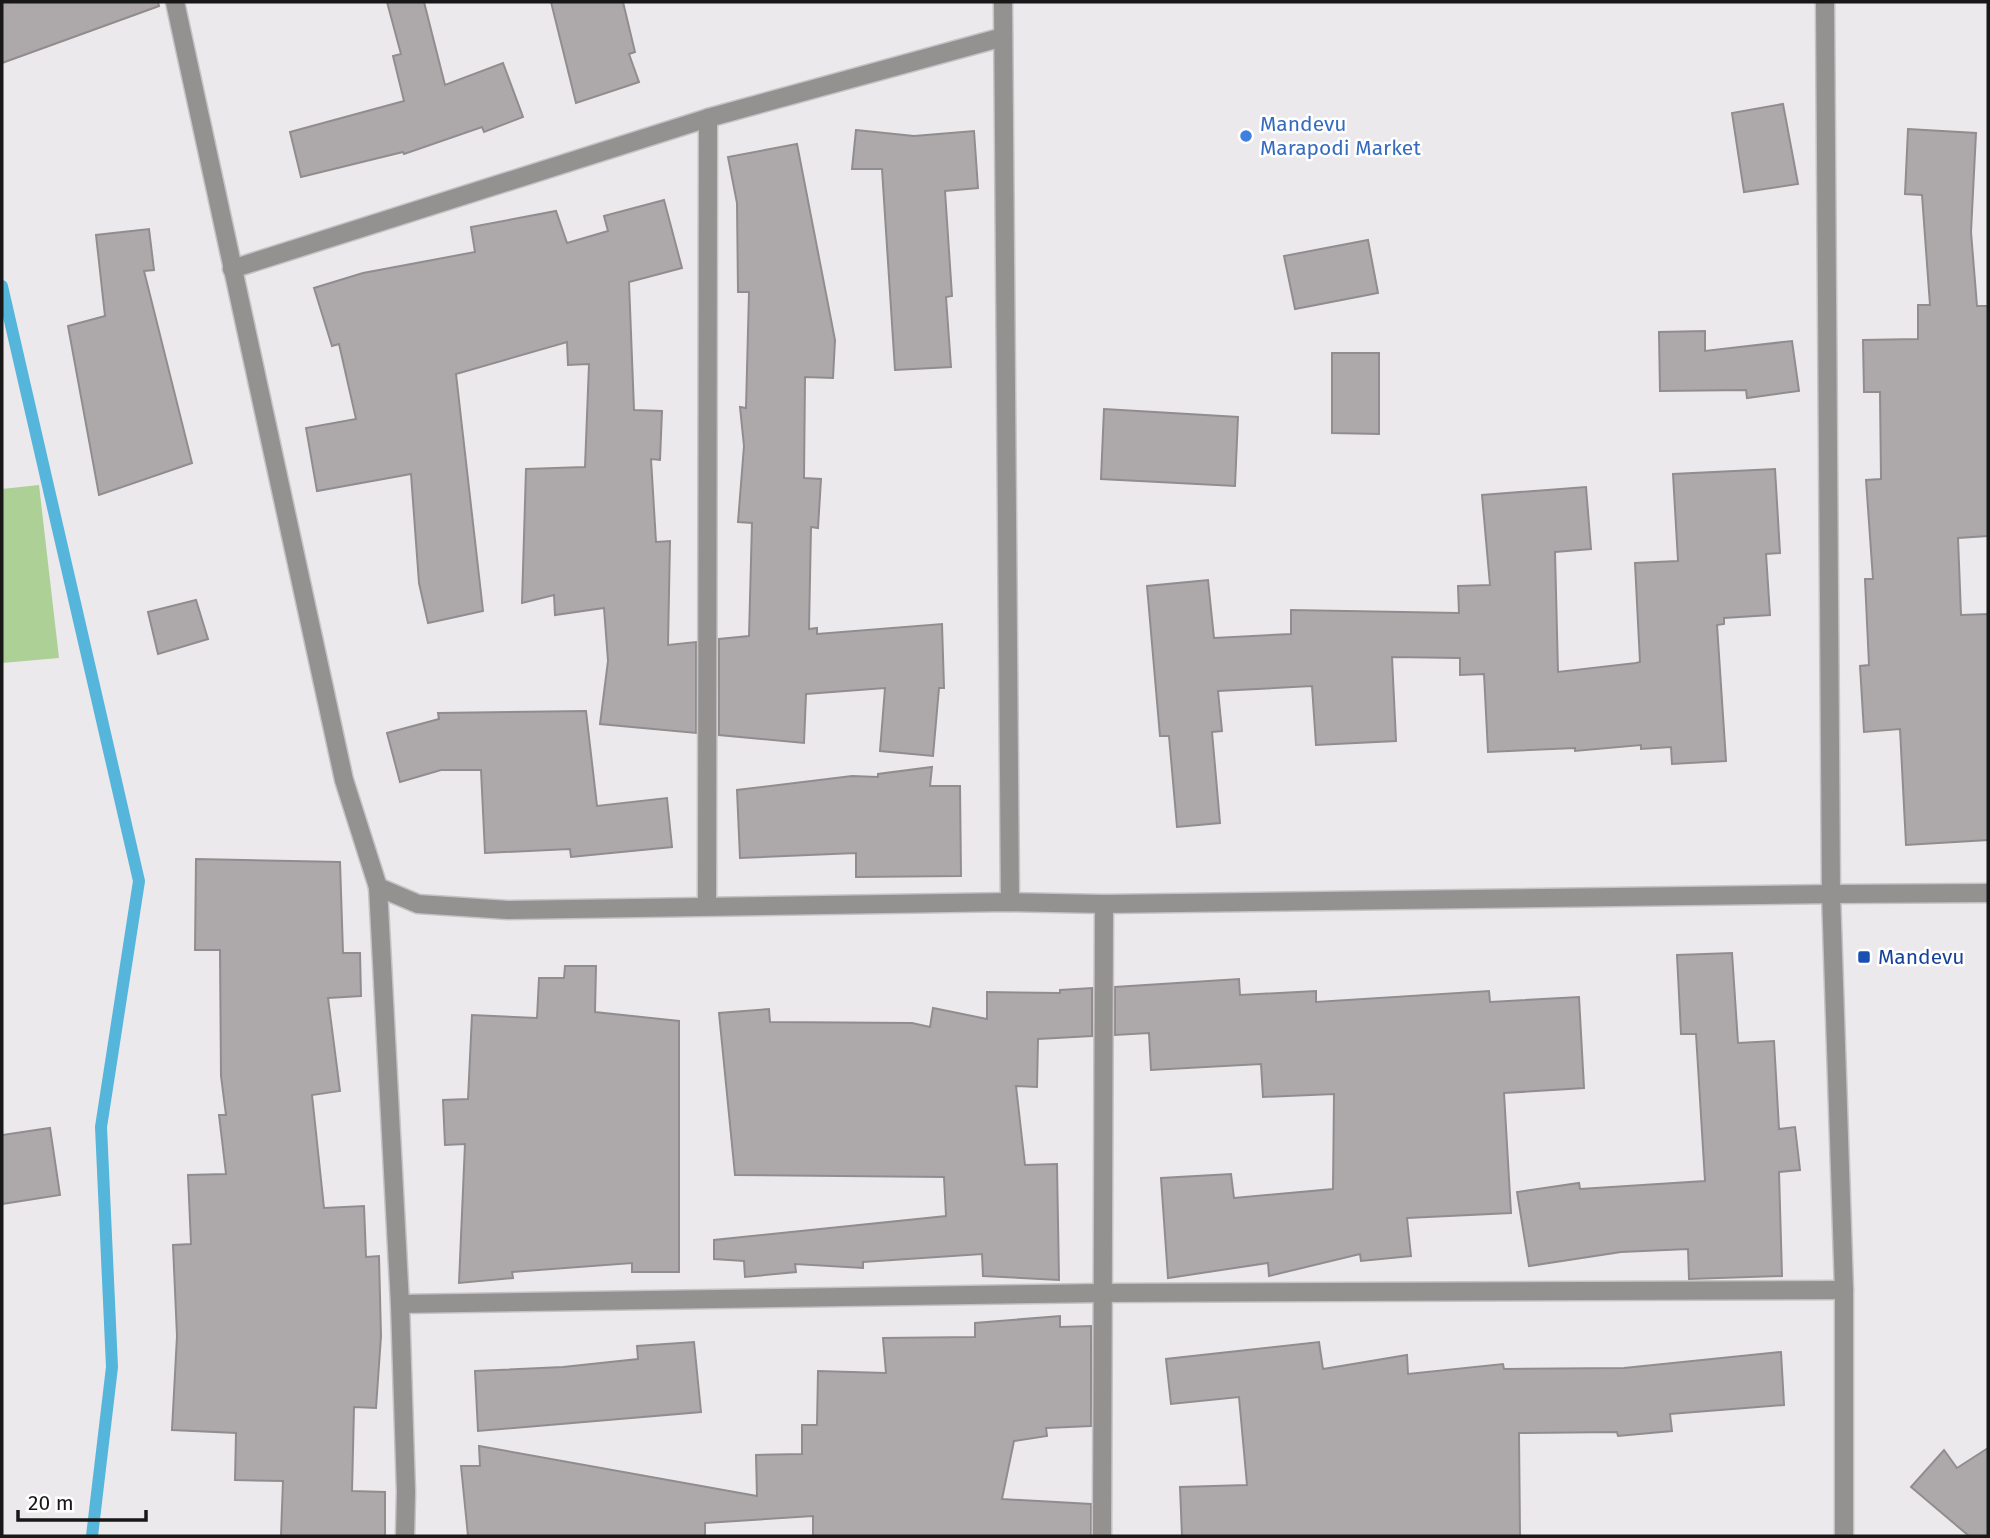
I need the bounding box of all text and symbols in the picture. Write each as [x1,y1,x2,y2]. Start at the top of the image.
place label: Mandevu Marapodi Market [1260,111,1421,161]
marker: Mandevu Marapodi Market [1238,128,1254,144]
place label: Mandevu [1878,944,1965,970]
marker: Mandevu [1856,949,1872,965]
scale bar [18,1478,145,1522]
text: 20 m [28,1490,74,1516]

